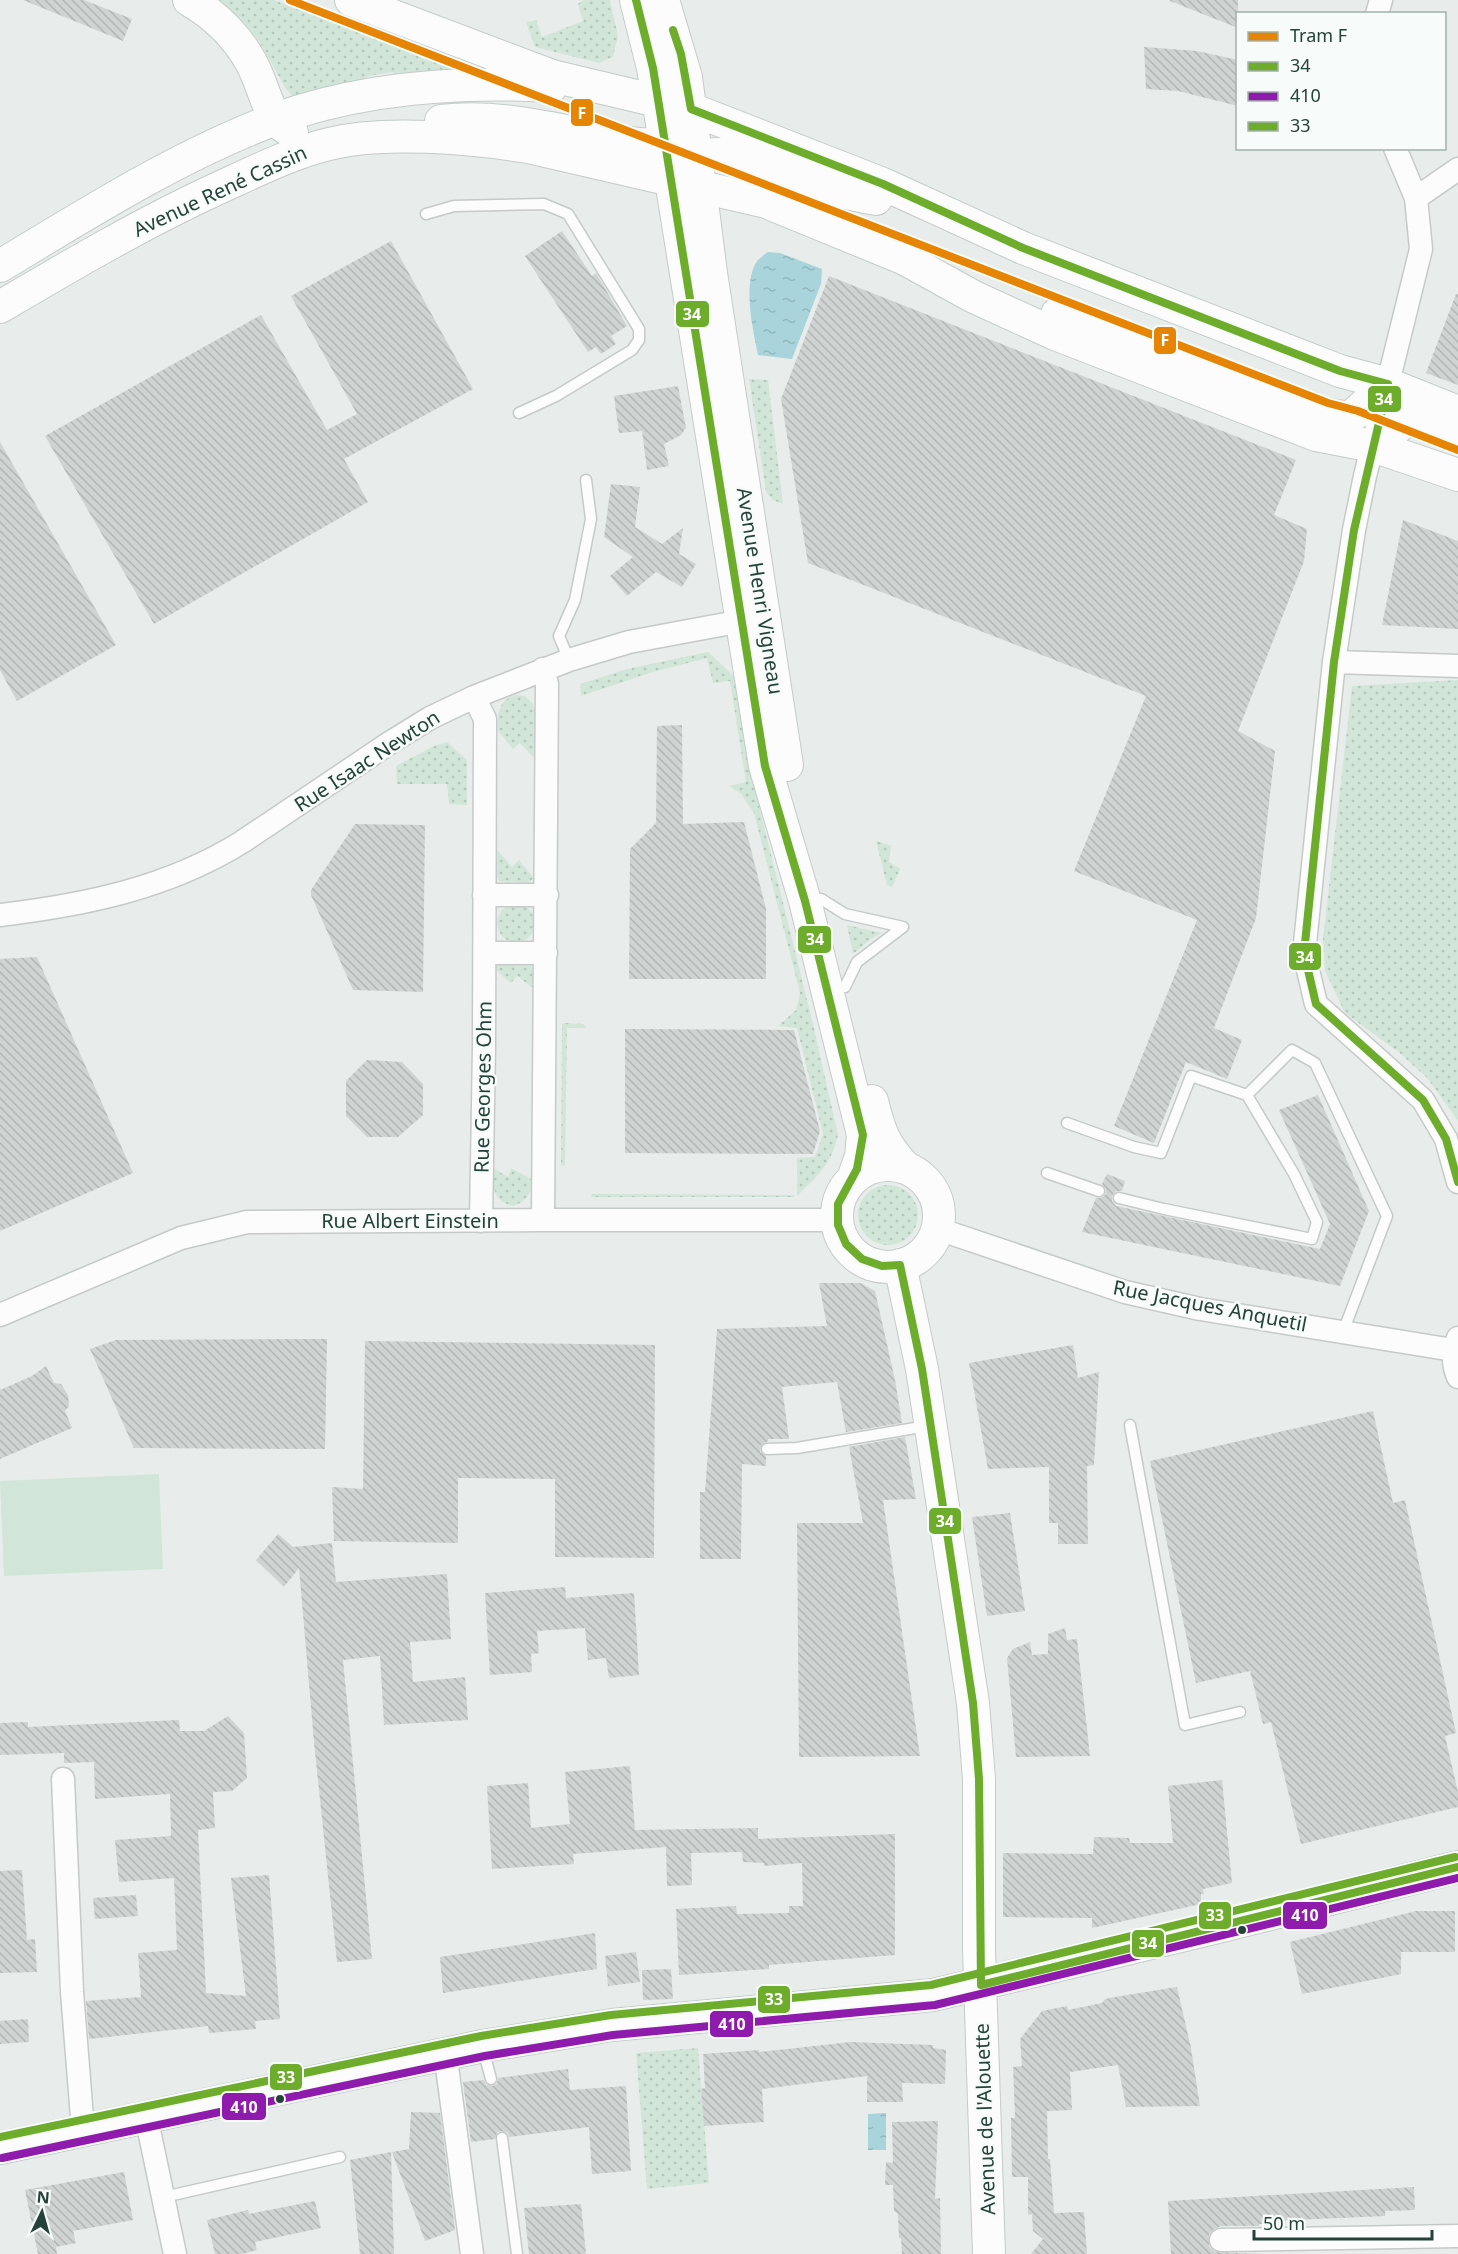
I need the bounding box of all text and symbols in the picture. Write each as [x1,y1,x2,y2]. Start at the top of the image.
legend [1236,12,1446,150]
text: Tram F [1290,23,1347,47]
text: 34 [1290,53,1311,77]
text: 410 [1290,83,1321,107]
line badge: F [570,98,594,127]
text: F [578,102,586,124]
text: 33 [1290,113,1311,137]
street label: Avenue René Cassin [129,138,311,243]
line badge: 34 [675,300,710,328]
text: 34 [683,303,701,325]
line badge: F [1153,326,1177,355]
text: F [1161,329,1169,351]
line badge: 34 [1367,385,1402,413]
text: 34 [1375,388,1393,410]
street label: Avenue Henri Vigneau [731,486,790,696]
street label: Rue Isaac Newton [289,703,445,818]
line badge: 34 [797,925,832,954]
text: 34 [806,928,824,950]
line badge: 34 [1288,942,1322,971]
text: 34 [1296,946,1314,968]
street label: Rue Georges Ohm [467,1001,498,1173]
street label: Rue Albert Einstein [321,1207,499,1234]
street label: Rue Jacques Anquetil [1111,1273,1309,1338]
line badge: 34 [928,1507,962,1535]
text: 34 [936,1510,954,1532]
line badge: 33 [1198,1901,1232,1930]
line badge: 410 [1282,1901,1328,1930]
text: 33 [1206,1904,1224,1926]
text: 410 [1291,1904,1319,1926]
unlabelled marker [1236,1924,1248,1936]
line badge: 34 [1131,1929,1165,1958]
text: 34 [1139,1932,1157,1954]
line badge: 33 [757,1985,791,2014]
text: 33 [765,1988,783,2010]
line badge: 410 [709,2010,754,2038]
text: 410 [718,2013,746,2035]
street label: Avenue de l'Alouette [968,2023,1001,2215]
line badge: 33 [269,2063,303,2091]
text: 33 [277,2066,295,2088]
line badge: 410 [221,2092,267,2121]
unlabelled marker [274,2093,286,2105]
text: 410 [230,2096,258,2118]
north arrow [12,2182,72,2242]
text: N [36,2186,51,2209]
scale bar [1254,2203,1432,2241]
text: 50 m [1263,2211,1305,2235]

